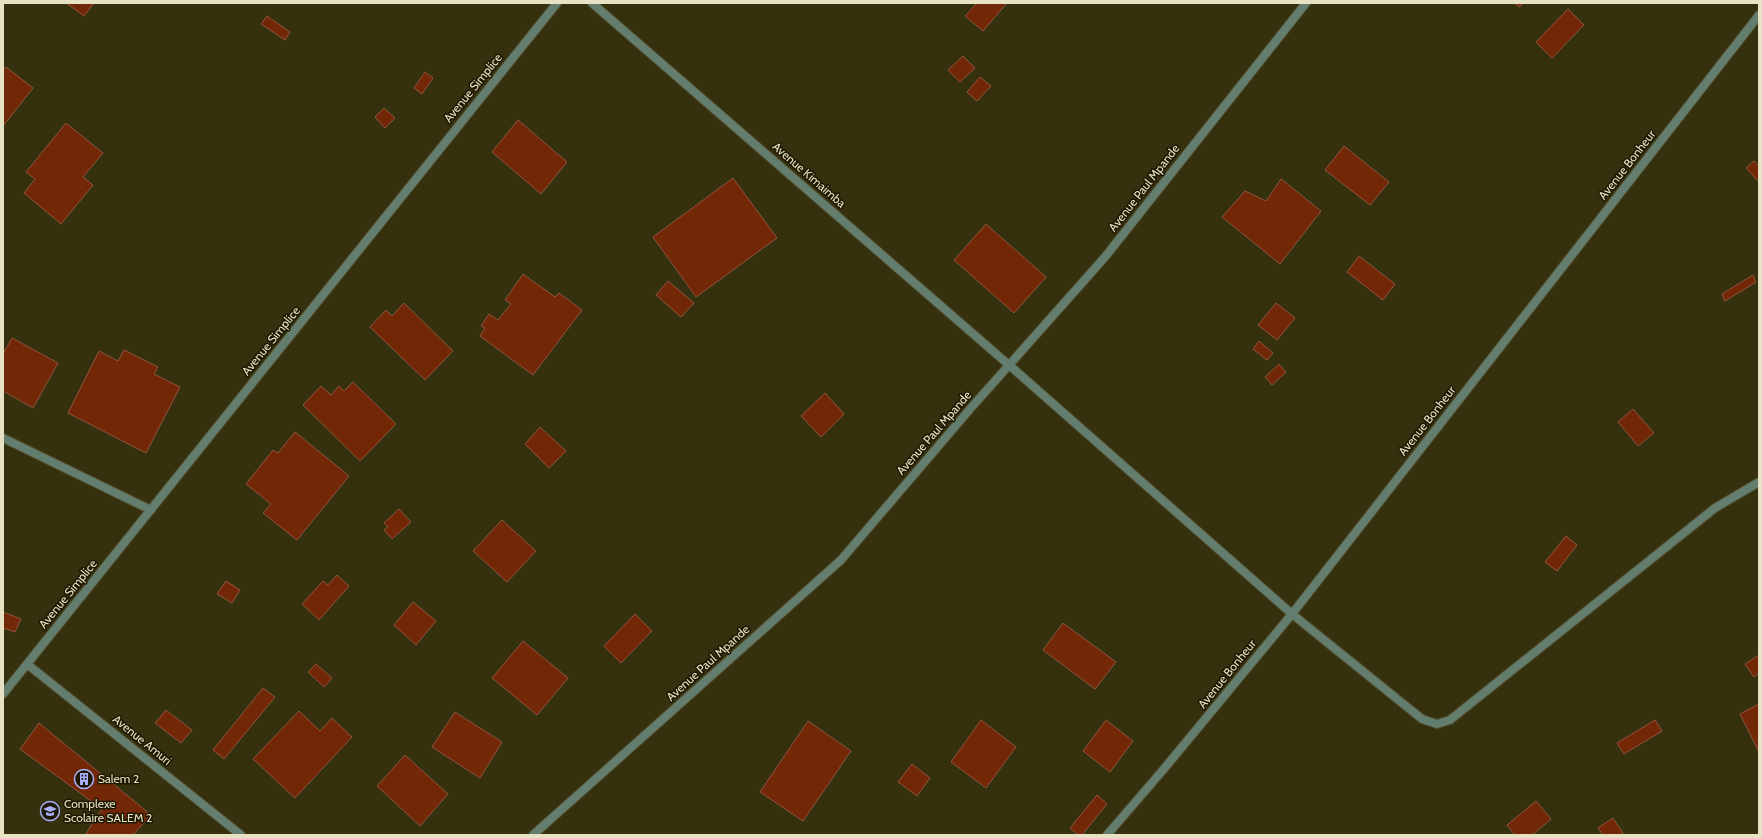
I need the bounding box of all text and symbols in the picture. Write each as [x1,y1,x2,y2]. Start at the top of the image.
street label: Avenue Simplice [440,50,505,125]
street label: Avenue Bonheur [1595,127,1658,202]
street label: Avenue Kimaimba [770,139,849,211]
street label: Avenue Paul Mpande [1105,141,1182,234]
street label: Avenue Simplice [238,303,303,378]
street label: Avenue Bonheur [1395,383,1458,458]
street label: Avenue Paul Mpande [893,388,974,478]
street label: Avenue Simplice [35,556,100,631]
street label: Avenue Paul Mpande [663,621,752,704]
street label: Avenue Bonheur [1194,636,1259,711]
street label: Avenue Amuri [110,711,175,768]
building icon: Salem 2 [73,768,95,790]
place label: Salem 2 [98,771,139,786]
place label: Complexe Scolaire SALEM 2 [64,796,152,825]
school or university icon: Complexe Scolaire SALEM 2 [39,800,61,822]

